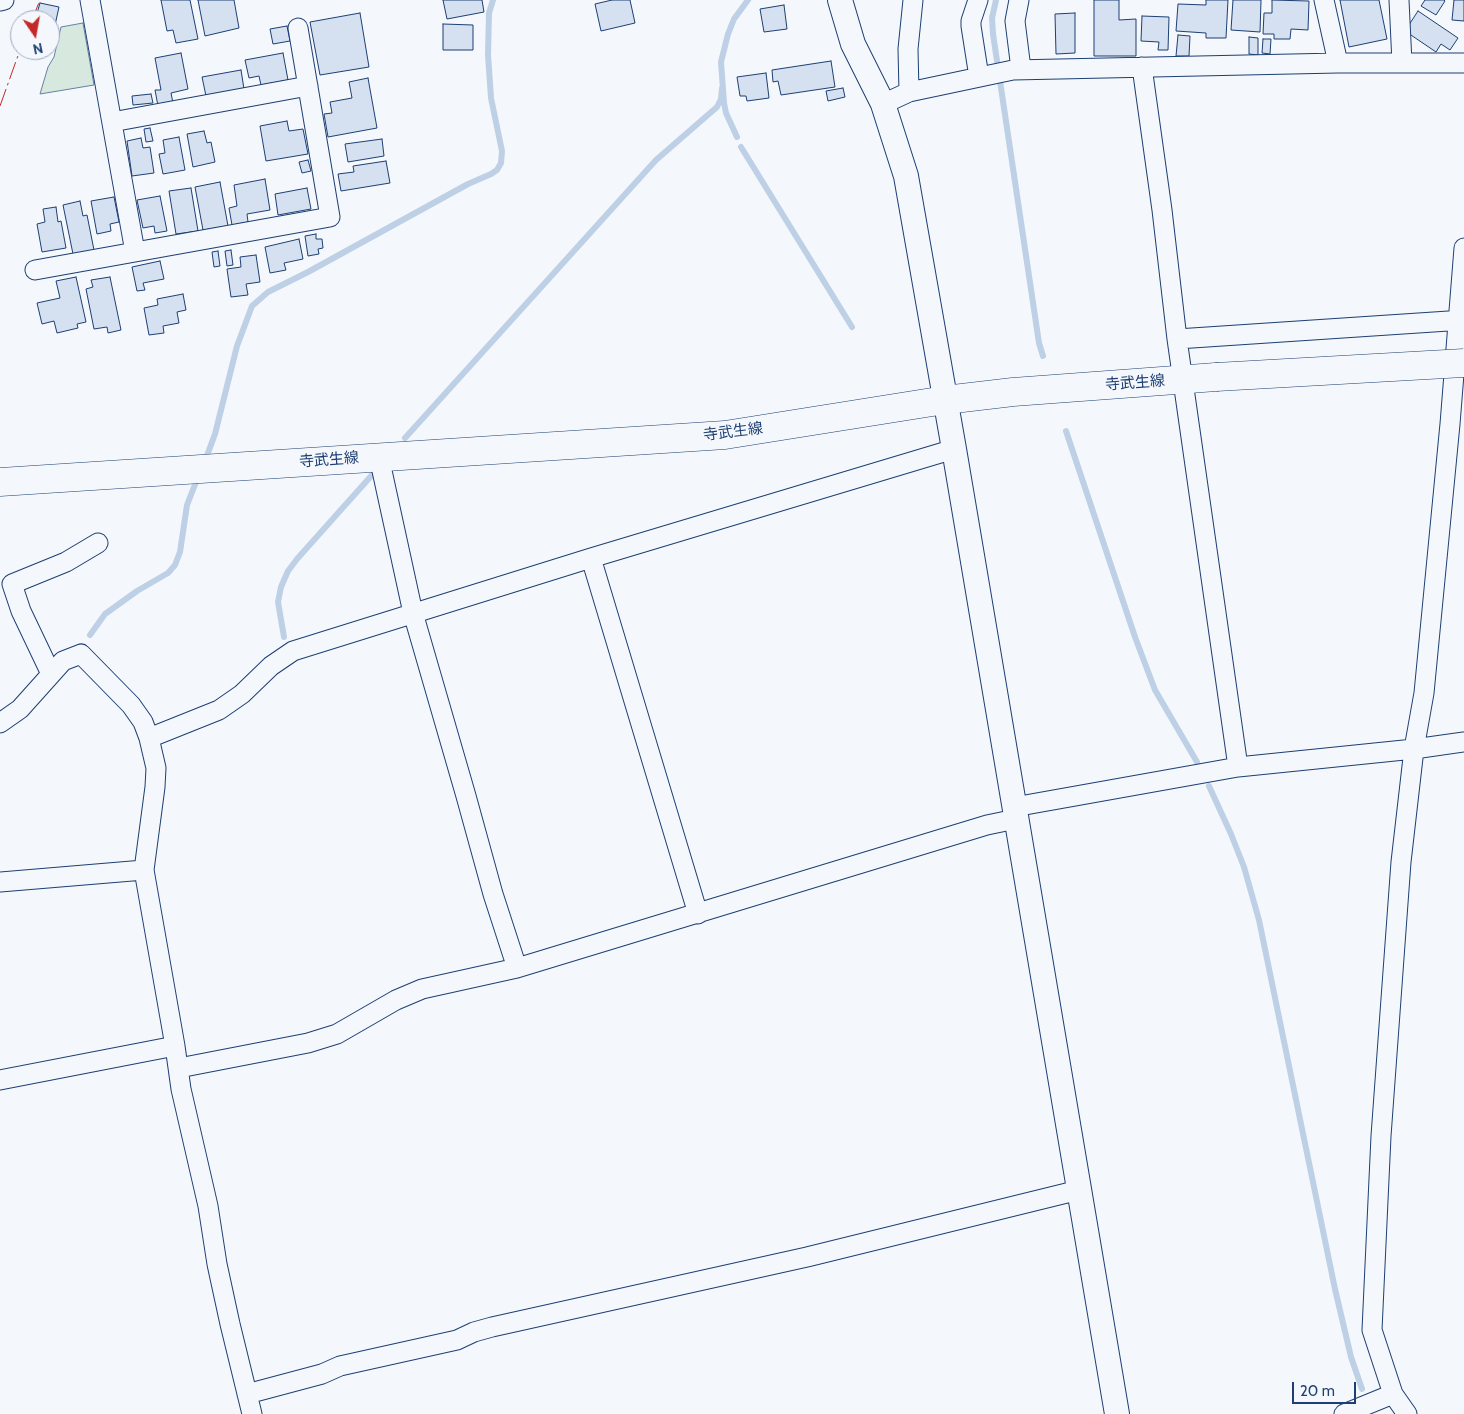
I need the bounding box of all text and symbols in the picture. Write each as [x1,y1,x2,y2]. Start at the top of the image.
north arrow [10,10,60,60]
text: N [31,39,45,59]
street label: 寺武生線 [1104,372,1166,394]
street label: 寺武生線 [702,419,764,445]
street label: 寺武生線 [298,449,360,471]
scale bar [1294,1372,1358,1404]
text: 20 m [1300,1382,1335,1400]

